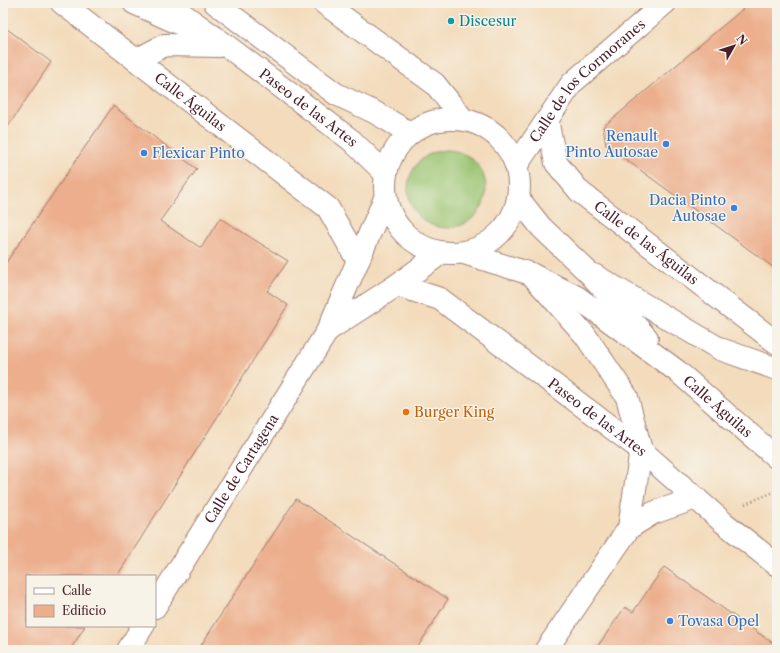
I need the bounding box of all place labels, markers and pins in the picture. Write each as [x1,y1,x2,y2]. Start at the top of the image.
place label: Discesur [459,12,517,30]
marker: Discesur [446,16,456,26]
place label: Renault Pinto Autosae [565,127,658,161]
marker: Renault Pinto Autosae [661,139,671,149]
place label: Flexicar Pinto [152,144,245,162]
marker: Flexicar Pinto [139,148,149,158]
place label: Dacia Pinto Autosae [649,191,726,225]
marker: Dacia Pinto Autosae [729,203,739,213]
place label: Burger King [414,403,495,421]
marker: Burger King [401,407,411,417]
place label: Tovasa Opel [678,612,759,630]
marker: Tovasa Opel [665,616,675,626]

